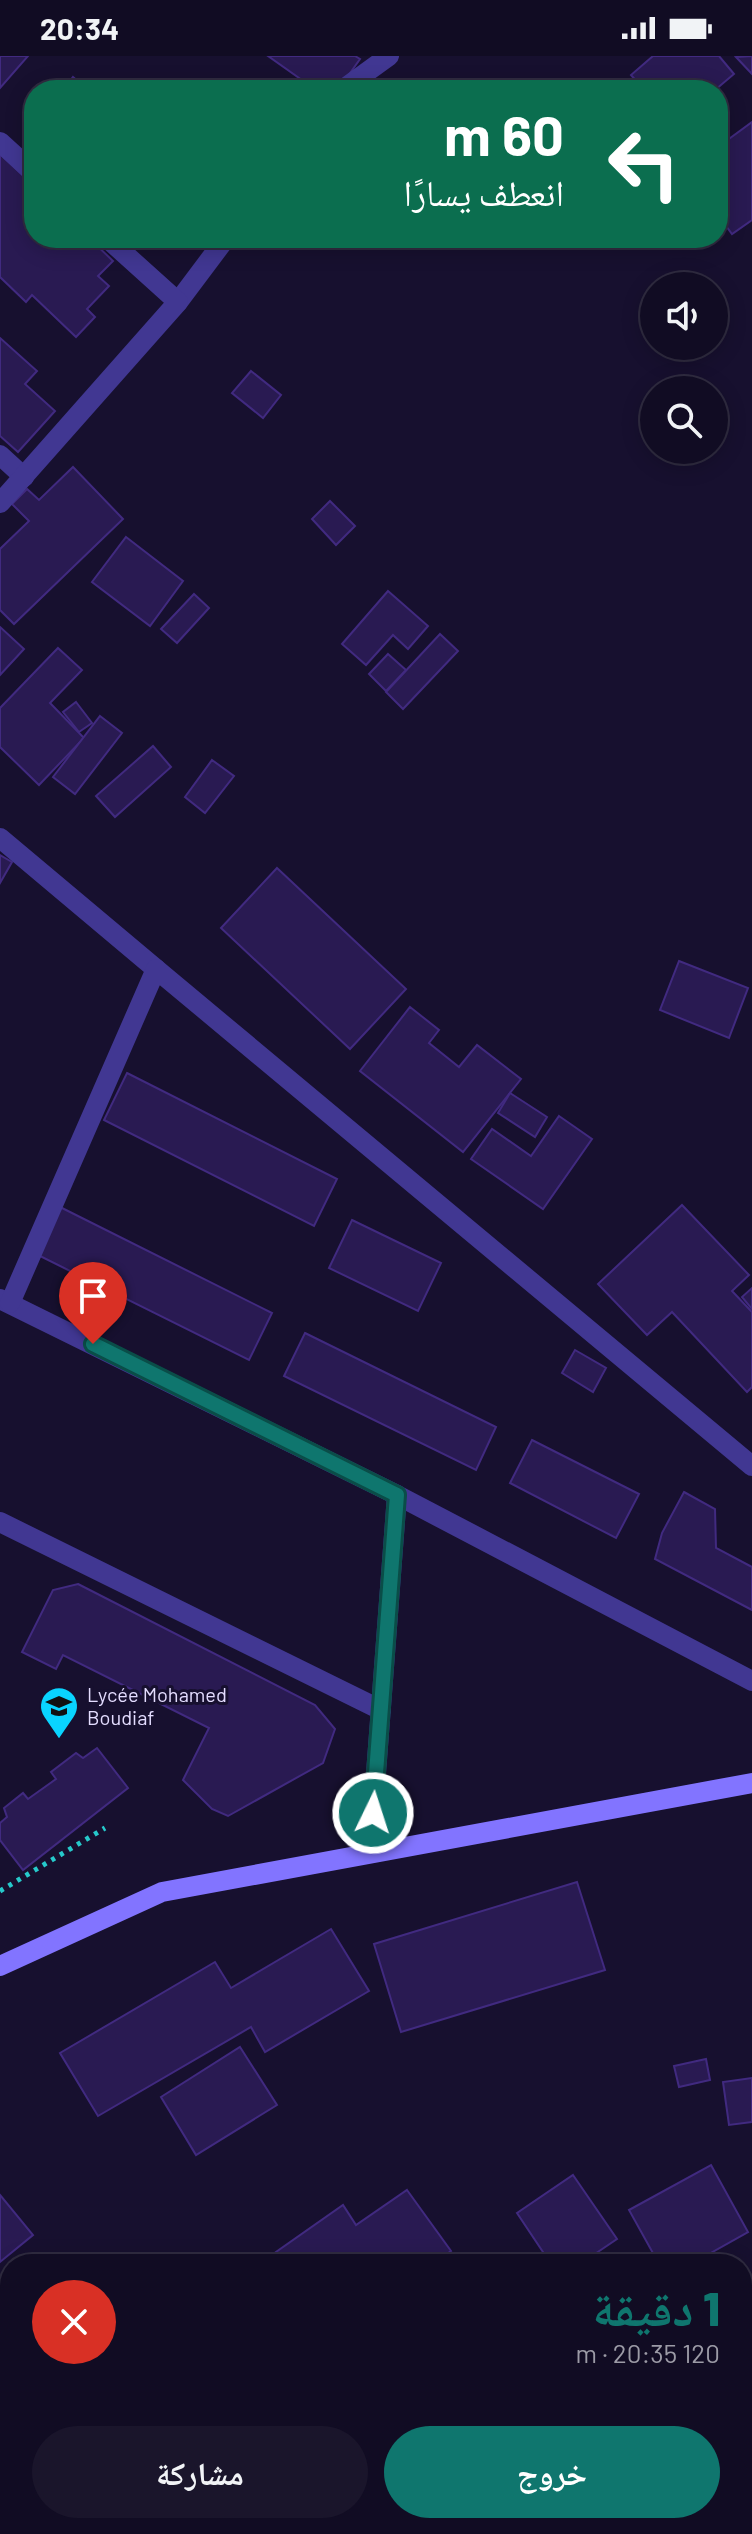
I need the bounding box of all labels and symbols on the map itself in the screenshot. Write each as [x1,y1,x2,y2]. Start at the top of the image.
pin [59,1262,127,1344]
place label: Lycée Mohamed Boudiaf [87,1682,227,1729]
school or university icon: Lycée Mohamed Boudiaf [38,1685,80,1740]
position arrow [331,1771,415,1855]

